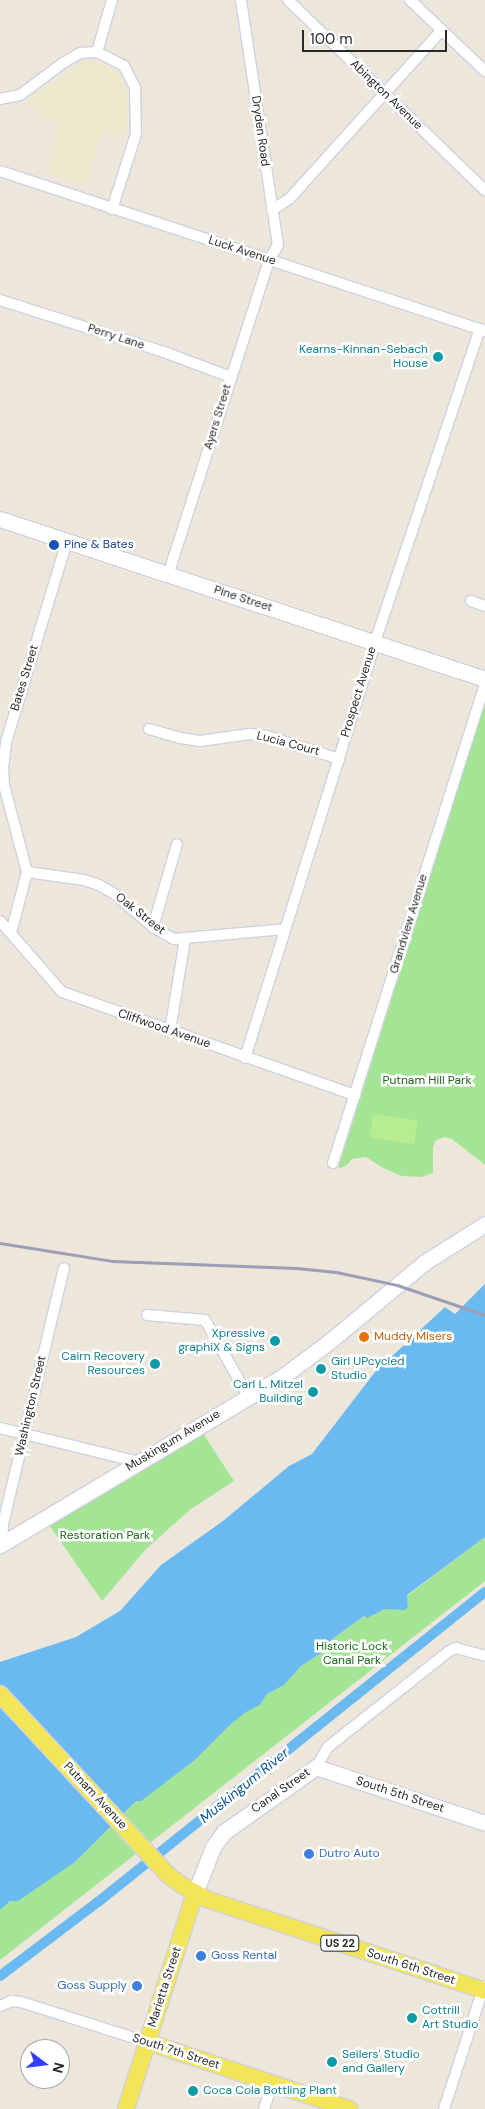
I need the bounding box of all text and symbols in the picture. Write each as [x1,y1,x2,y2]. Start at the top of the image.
scale bar [305,20,450,52]
text: 100 m [310,29,353,49]
street label: Abington Avenue [347,57,425,133]
street label: Dryden Road [248,95,272,167]
street label: Luck Avenue [206,233,278,269]
street label: Perry Lane [86,321,146,353]
place label: Kearns-Kinnan-Sebach House [299,343,428,371]
marker: Kearns-Kinnan-Sebach House [432,351,444,363]
street label: Ayers Street [201,382,235,452]
place label: Pine & Bates [64,538,134,552]
marker: Pine & Bates [48,539,60,551]
street label: Pine Street [212,583,274,615]
street label: Bates Street [8,643,42,713]
street label: Prospect Avenue [338,645,380,739]
street label: Lucia Court [255,729,321,759]
street label: Grandview Avenue [387,872,431,976]
street label: Oak Street [112,890,168,938]
street label: Cliffwood Avenue [116,1006,212,1052]
park label: Putnam Hill Park [382,1074,472,1088]
place label: Xpressive graphiX & Signs [178,1327,265,1355]
place label: Muddy Misers [374,1330,452,1344]
marker: Muddy Misers [358,1331,370,1343]
marker: Xpressive graphiX & Signs [269,1335,281,1347]
place label: Cairn Recovery Resources [61,1350,145,1378]
street label: Washington Street [12,1354,50,1458]
place label: Girl UPcycled Studio [331,1355,405,1383]
marker: Cairn Recovery Resources [149,1358,161,1370]
marker: Girl UPcycled Studio [315,1363,327,1375]
place label: Carl L. Mitzel Building [233,1378,303,1406]
marker: Carl L. Mitzel Building [307,1386,319,1398]
street label: Muskingum Avenue [123,1407,223,1475]
park label: Restoration Park [60,1529,150,1543]
park label: Historic Lock Canal Park [316,1640,388,1668]
water label: Muskingum River [196,1744,292,1826]
street label: Putnam Avenue [60,1759,130,1833]
street label: Canal Street [249,1765,313,1817]
street label: South 5th Street [354,1774,446,1816]
place label: Dutro Auto [319,1847,380,1861]
marker: Dutro Auto [303,1848,315,1860]
road number: US 22 [320,1935,360,1952]
street label: Marietta Street [145,1945,185,2029]
street label: South 6th Street [365,1946,457,1988]
place label: Goss Rental [211,1949,277,1963]
marker: Goss Rental [195,1950,207,1962]
place label: Goss Supply [57,1979,127,1993]
marker: Goss Supply [131,1980,143,1992]
place label: Cottrill Art Studio [422,2004,478,2032]
marker: Cottrill Art Studio [406,2012,418,2024]
street label: South 7th Street [131,2031,221,2073]
north arrow [20,2039,70,2089]
place label: Seilers' Studio and Gallery [342,2048,420,2076]
marker: Seilers' Studio and Gallery [326,2056,338,2068]
text: N [49,2060,69,2075]
place label: Coca Cola Bottling Plant [203,2084,337,2098]
marker: Coca Cola Bottling Plant [187,2085,199,2097]

